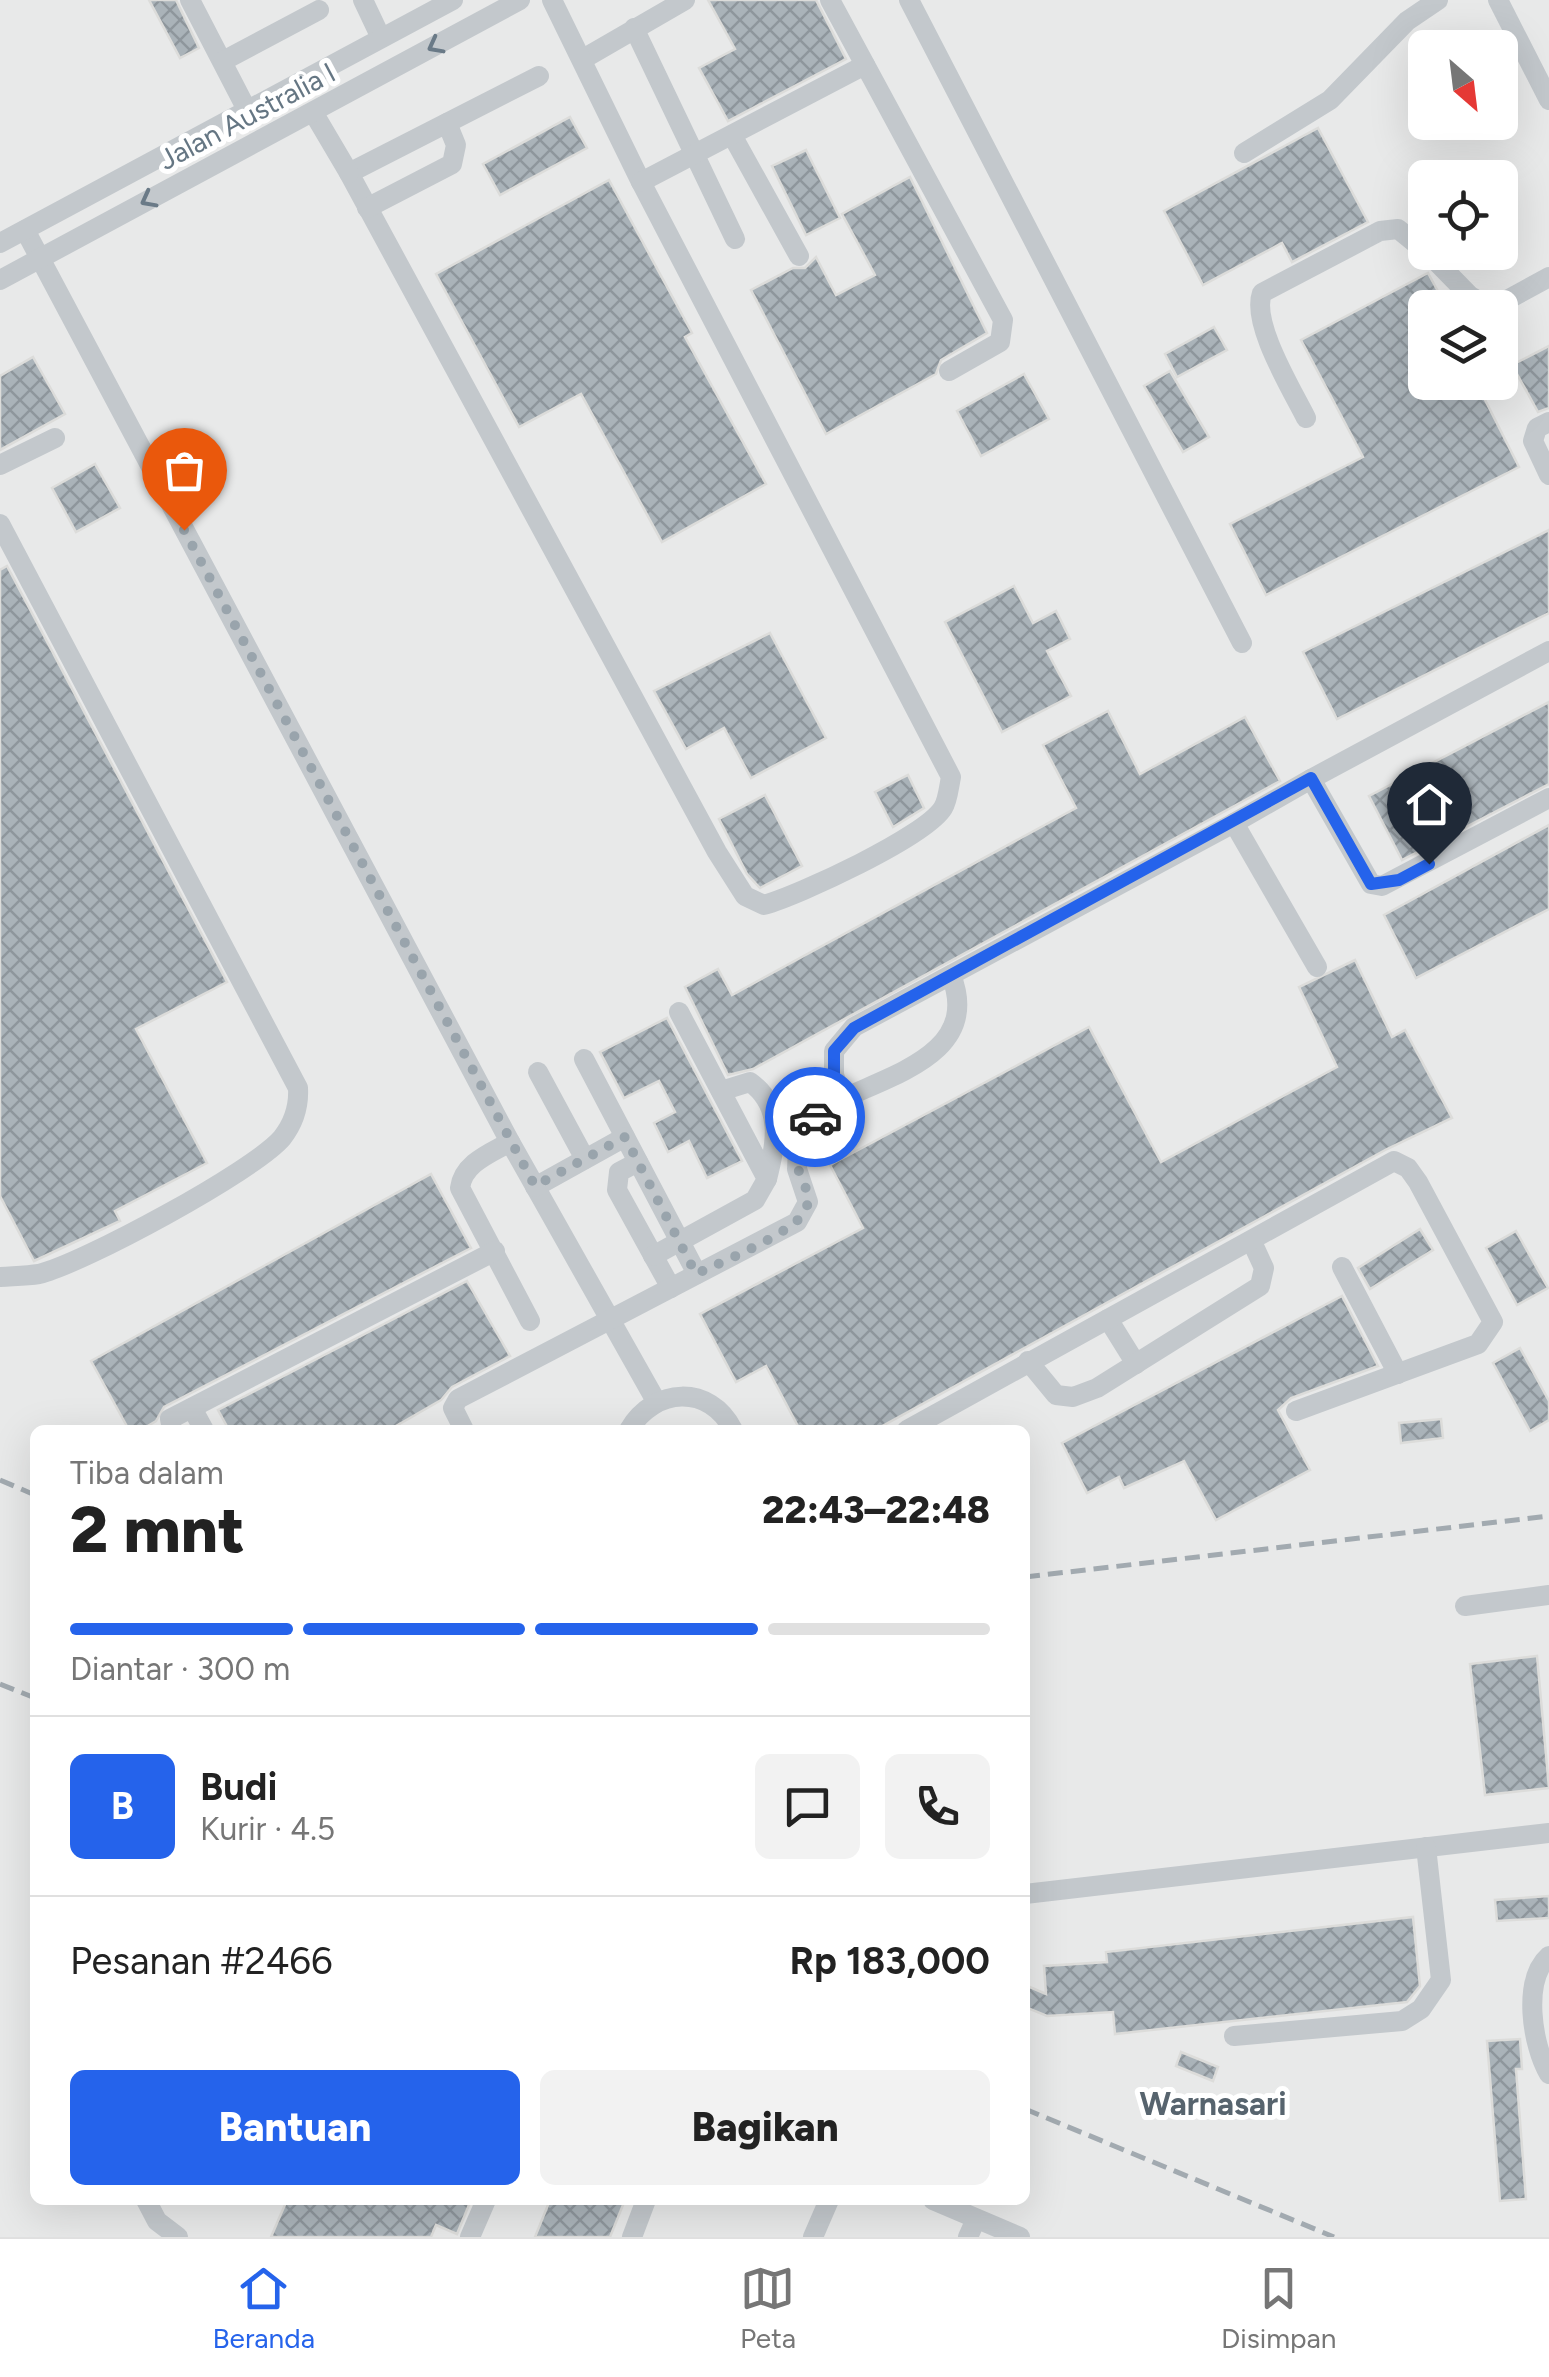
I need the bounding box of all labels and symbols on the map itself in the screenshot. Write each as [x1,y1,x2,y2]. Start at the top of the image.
north arrow [1408,30,1518,140]
one-way arrow [427,34,445,54]
street label: Jalan Australia I [153,55,341,177]
one-way arrow [141,188,159,208]
pin [142,428,227,531]
pin [1387,762,1472,865]
courier [765,1067,865,1167]
district label: Warnasari [1139,2085,1287,2123]

